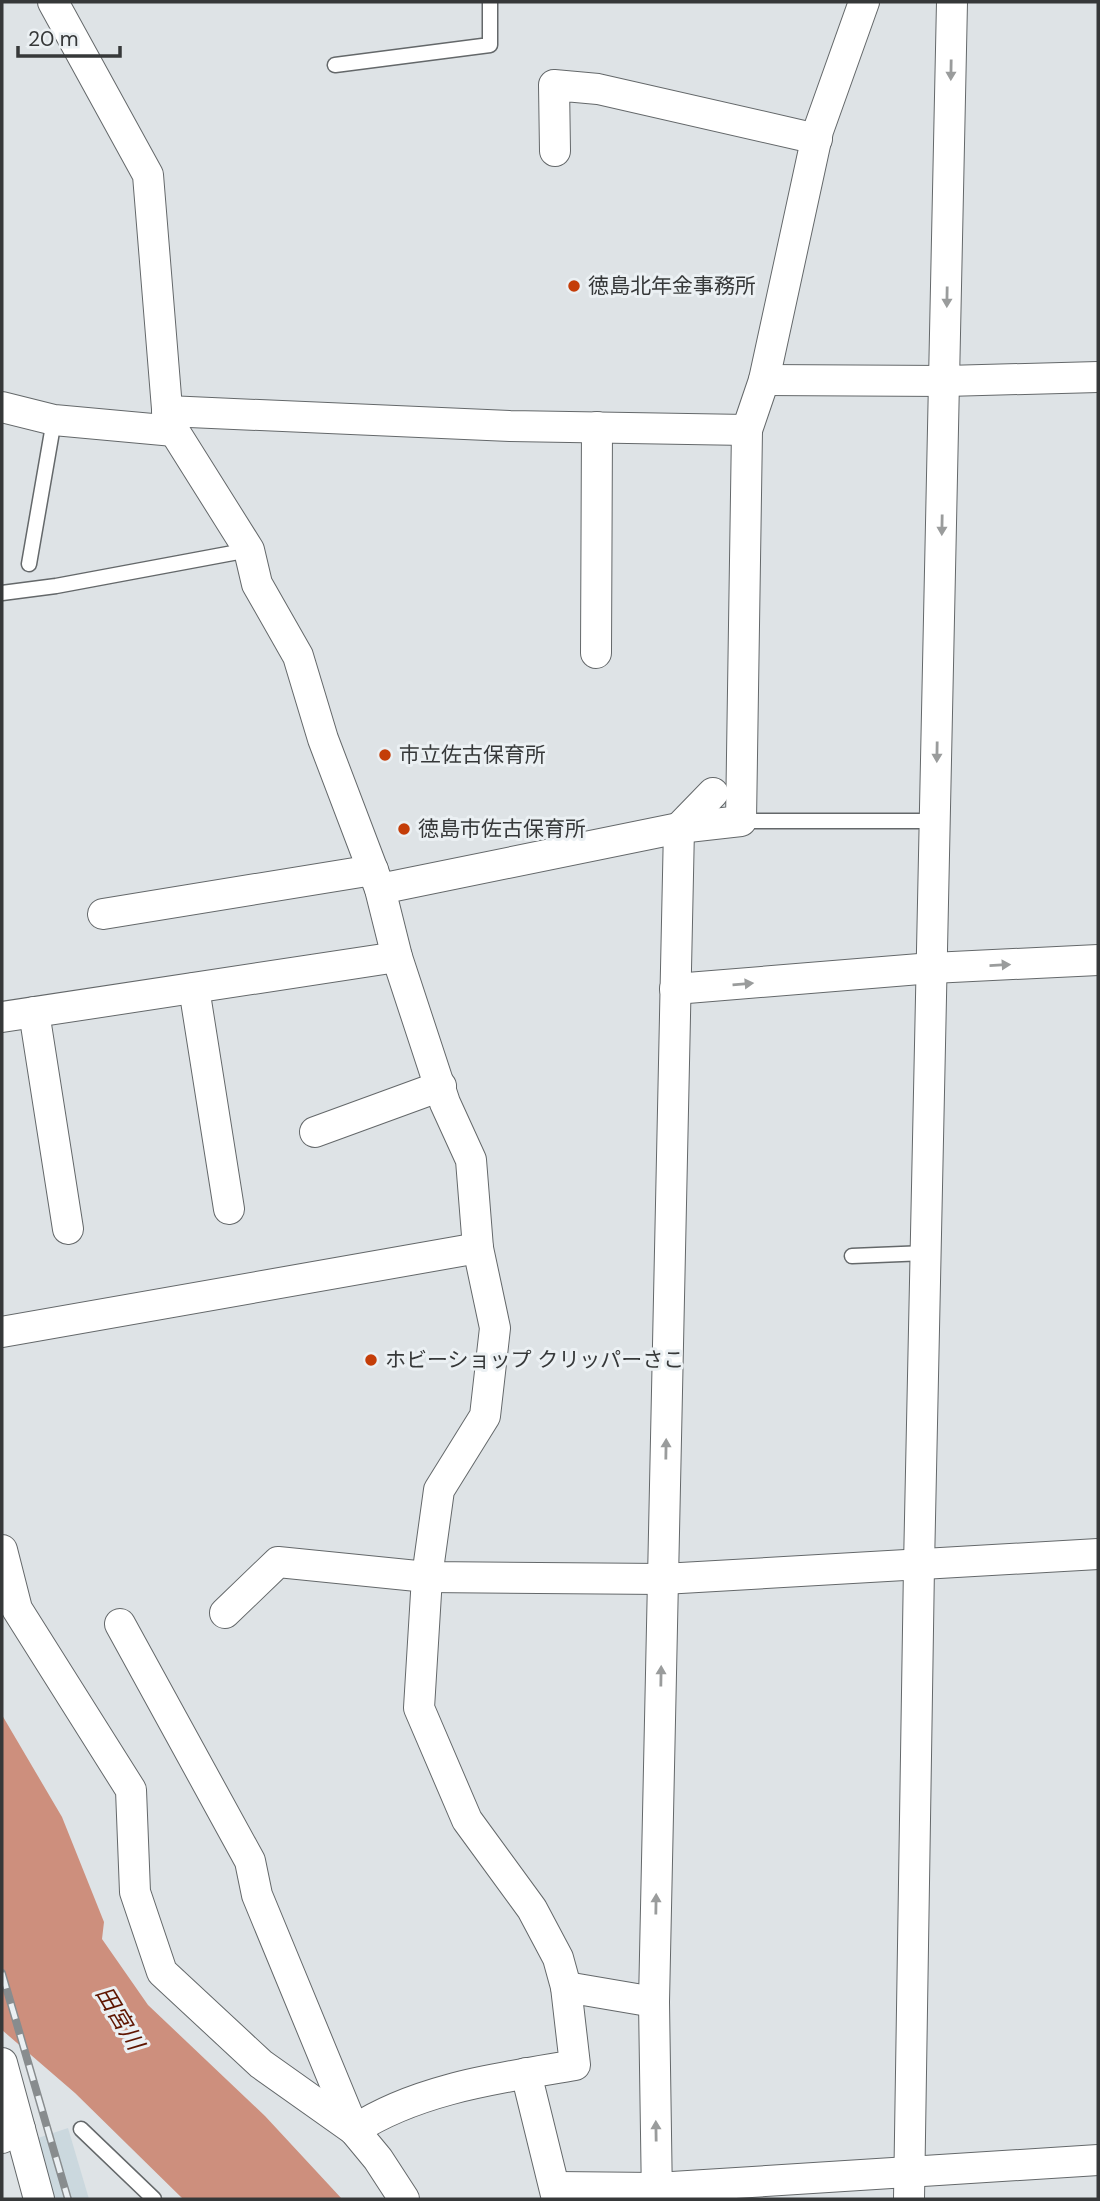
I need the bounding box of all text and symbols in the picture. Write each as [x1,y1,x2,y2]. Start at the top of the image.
scale bar [18,14,119,58]
text: 20 m [28,25,79,53]
one-way arrow [945,59,957,81]
place label: 徳島北年金事務所 [588,272,756,300]
marker: 徳島北年金事務所 [566,278,582,294]
one-way arrow [941,287,953,309]
one-way arrow [937,514,948,536]
place label: 市立佐古保育所 [399,741,546,769]
one-way arrow [932,742,943,764]
marker: 市立佐古保育所 [377,747,393,763]
place label: 徳島市佐古保育所 [418,815,586,843]
marker: 徳島市佐古保育所 [396,821,412,837]
one-way arrow [989,959,1011,970]
one-way arrow [732,978,754,989]
place label: ホビーショップ クリッパーさこ [385,1346,684,1374]
marker: ホビーショップ クリッパーさこ [363,1352,379,1368]
one-way arrow [660,1437,672,1459]
one-way arrow [655,1665,667,1687]
one-way arrow [650,1892,662,1914]
water label: 田宮川 [89,1981,152,2058]
one-way arrow [650,2120,661,2142]

